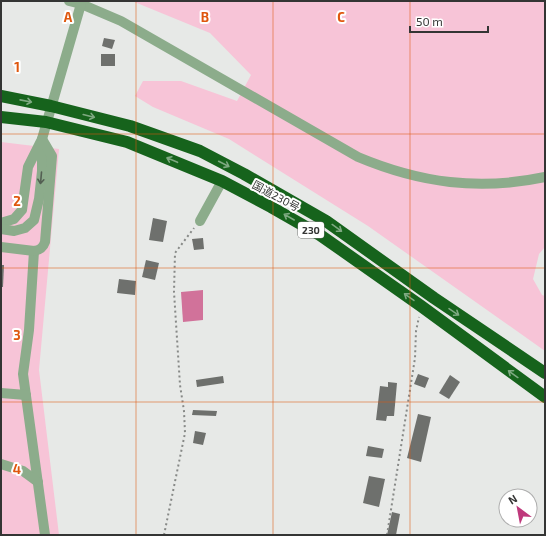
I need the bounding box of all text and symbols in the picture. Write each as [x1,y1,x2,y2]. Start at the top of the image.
scale bar [410,8,488,34]
text: A [64,9,73,25]
text: B [201,9,209,25]
text: C [337,9,345,25]
text: 50 m [416,14,443,28]
text: 1 [14,59,20,75]
one-way arrow [19,98,32,106]
one-way arrow [82,112,95,120]
one-way arrow [167,156,179,164]
one-way arrow [218,161,230,168]
one-way arrow [37,171,45,184]
street label: 国道230号 [250,178,302,213]
text: 2 [13,193,21,209]
one-way arrow [284,213,295,221]
road number: 230 [298,222,324,238]
one-way arrow [331,224,342,232]
one-way arrow [403,293,414,301]
one-way arrow [448,308,459,316]
text: 3 [13,327,21,343]
one-way arrow [508,370,519,378]
text: 4 [13,461,21,477]
north arrow [498,488,538,528]
text: N [506,491,519,507]

